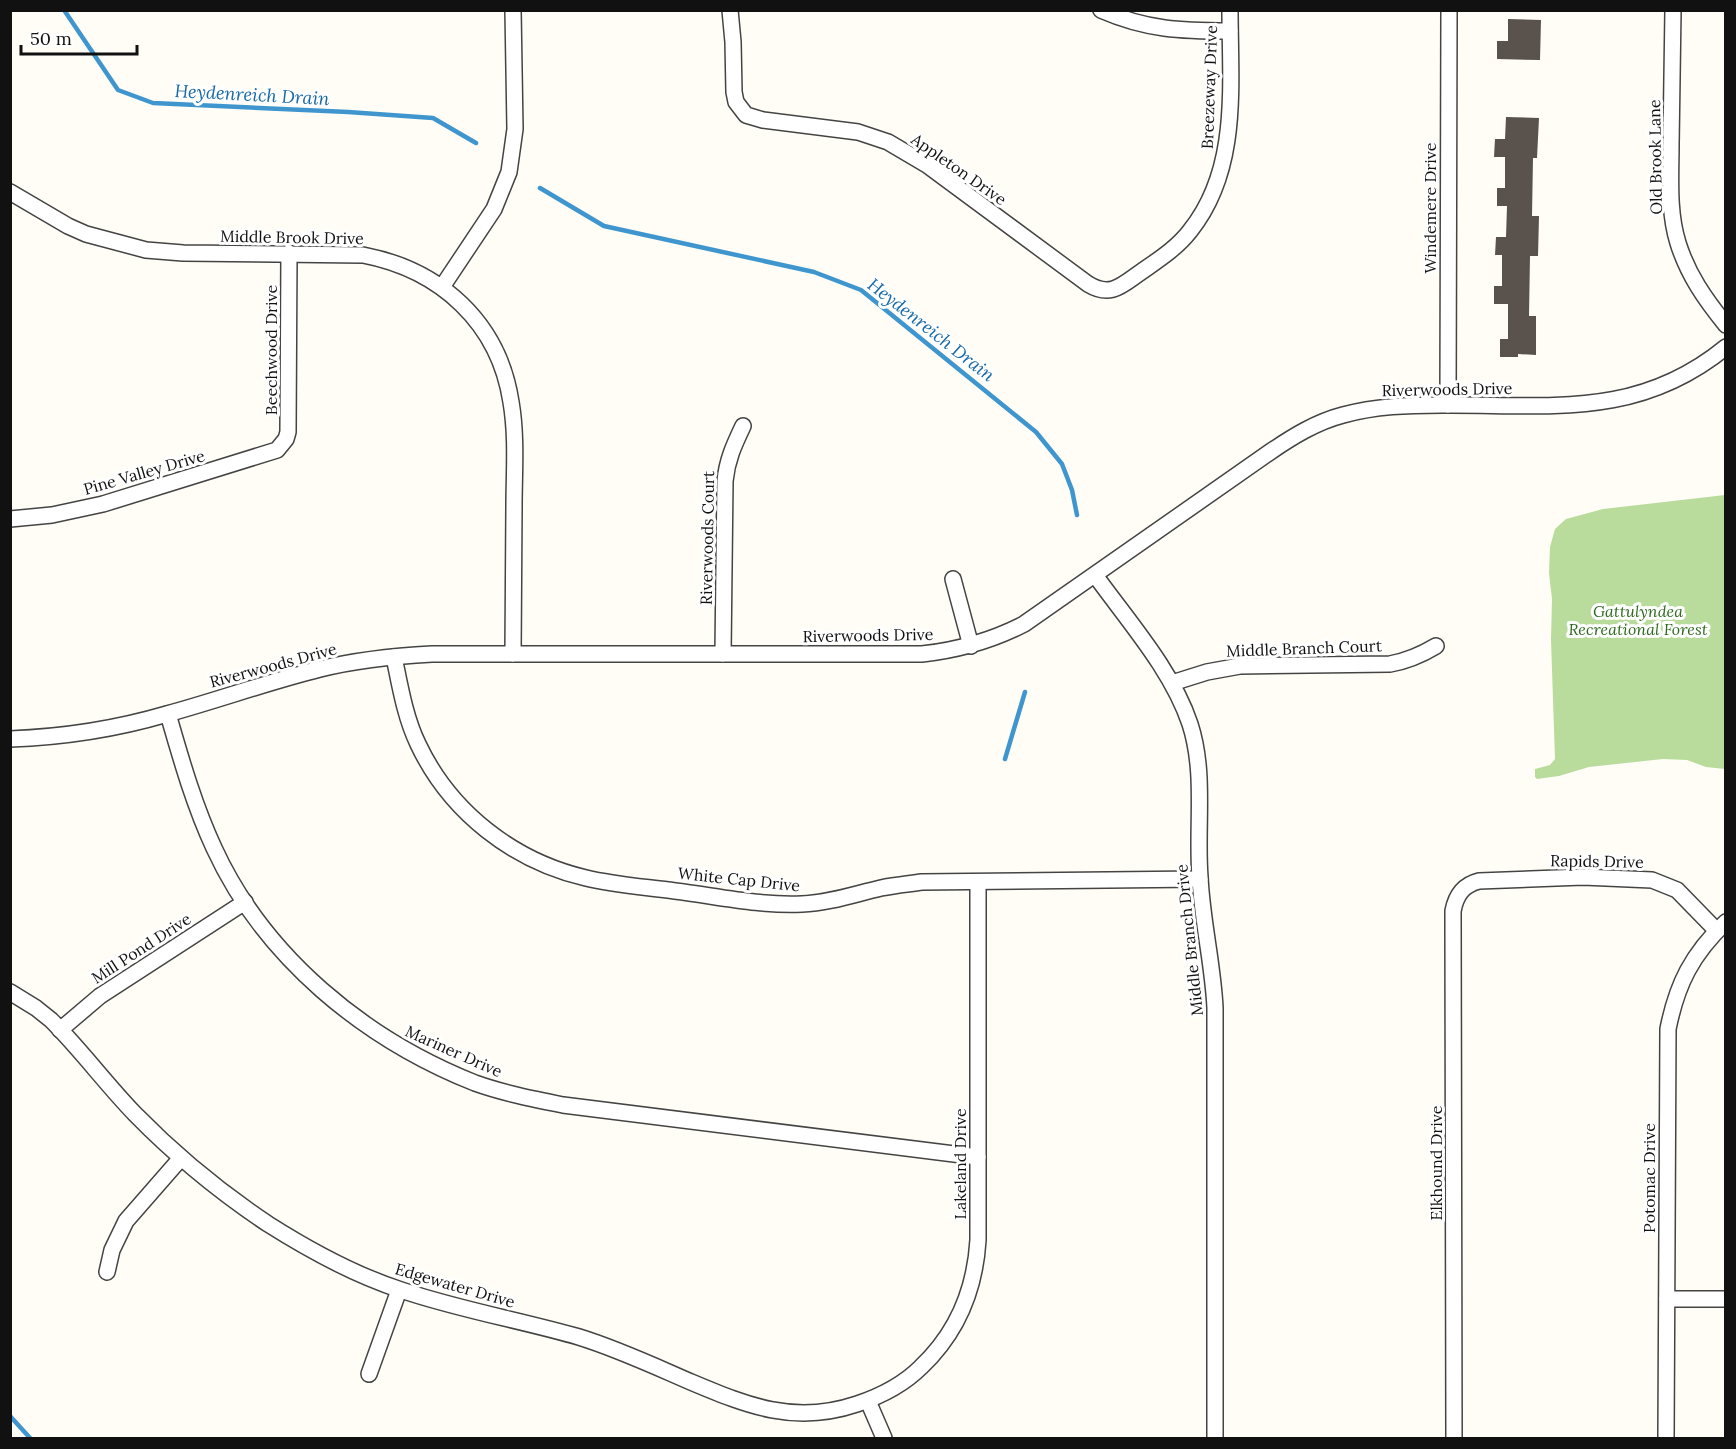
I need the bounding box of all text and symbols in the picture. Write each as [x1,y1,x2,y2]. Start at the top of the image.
scale bar [21,18,136,56]
street label: Breezeway Drive [1197,24,1221,149]
text: 50 m [30,27,72,50]
water label: Heydenreich Drain [174,79,330,110]
street label: Old Brook Lane [1644,99,1666,215]
street label: Appleton Drive [907,128,1011,209]
street label: Windemere Drive [1420,142,1440,273]
street label: Middle Brook Drive [220,226,364,248]
water label: Heydenreich Drain [863,273,999,386]
street label: Beechwood Drive [261,285,281,415]
street label: Riverwoods Drive [1381,378,1513,400]
street label: Pine Valley Drive [81,445,207,499]
street label: Riverwoods Court [696,470,718,605]
park label: Gattulyndea Recreational Forest [1568,601,1708,639]
street label: Riverwoods Drive [802,624,934,646]
street label: Middle Branch Court [1226,635,1383,661]
street label: Riverwoods Drive [207,638,339,692]
street label: Rapids Drive [1550,850,1644,872]
street label: White Cap Drive [677,863,801,895]
street label: Middle Branch Drive [1171,863,1207,1017]
street label: Mill Pond Drive [88,908,195,988]
street label: Mariner Drive [402,1021,506,1081]
street label: Elkhound Drive [1426,1105,1446,1220]
street label: Lakeland Drive [950,1108,970,1220]
street label: Potomac Drive [1639,1123,1659,1233]
street label: Edgewater Drive [393,1258,518,1312]

